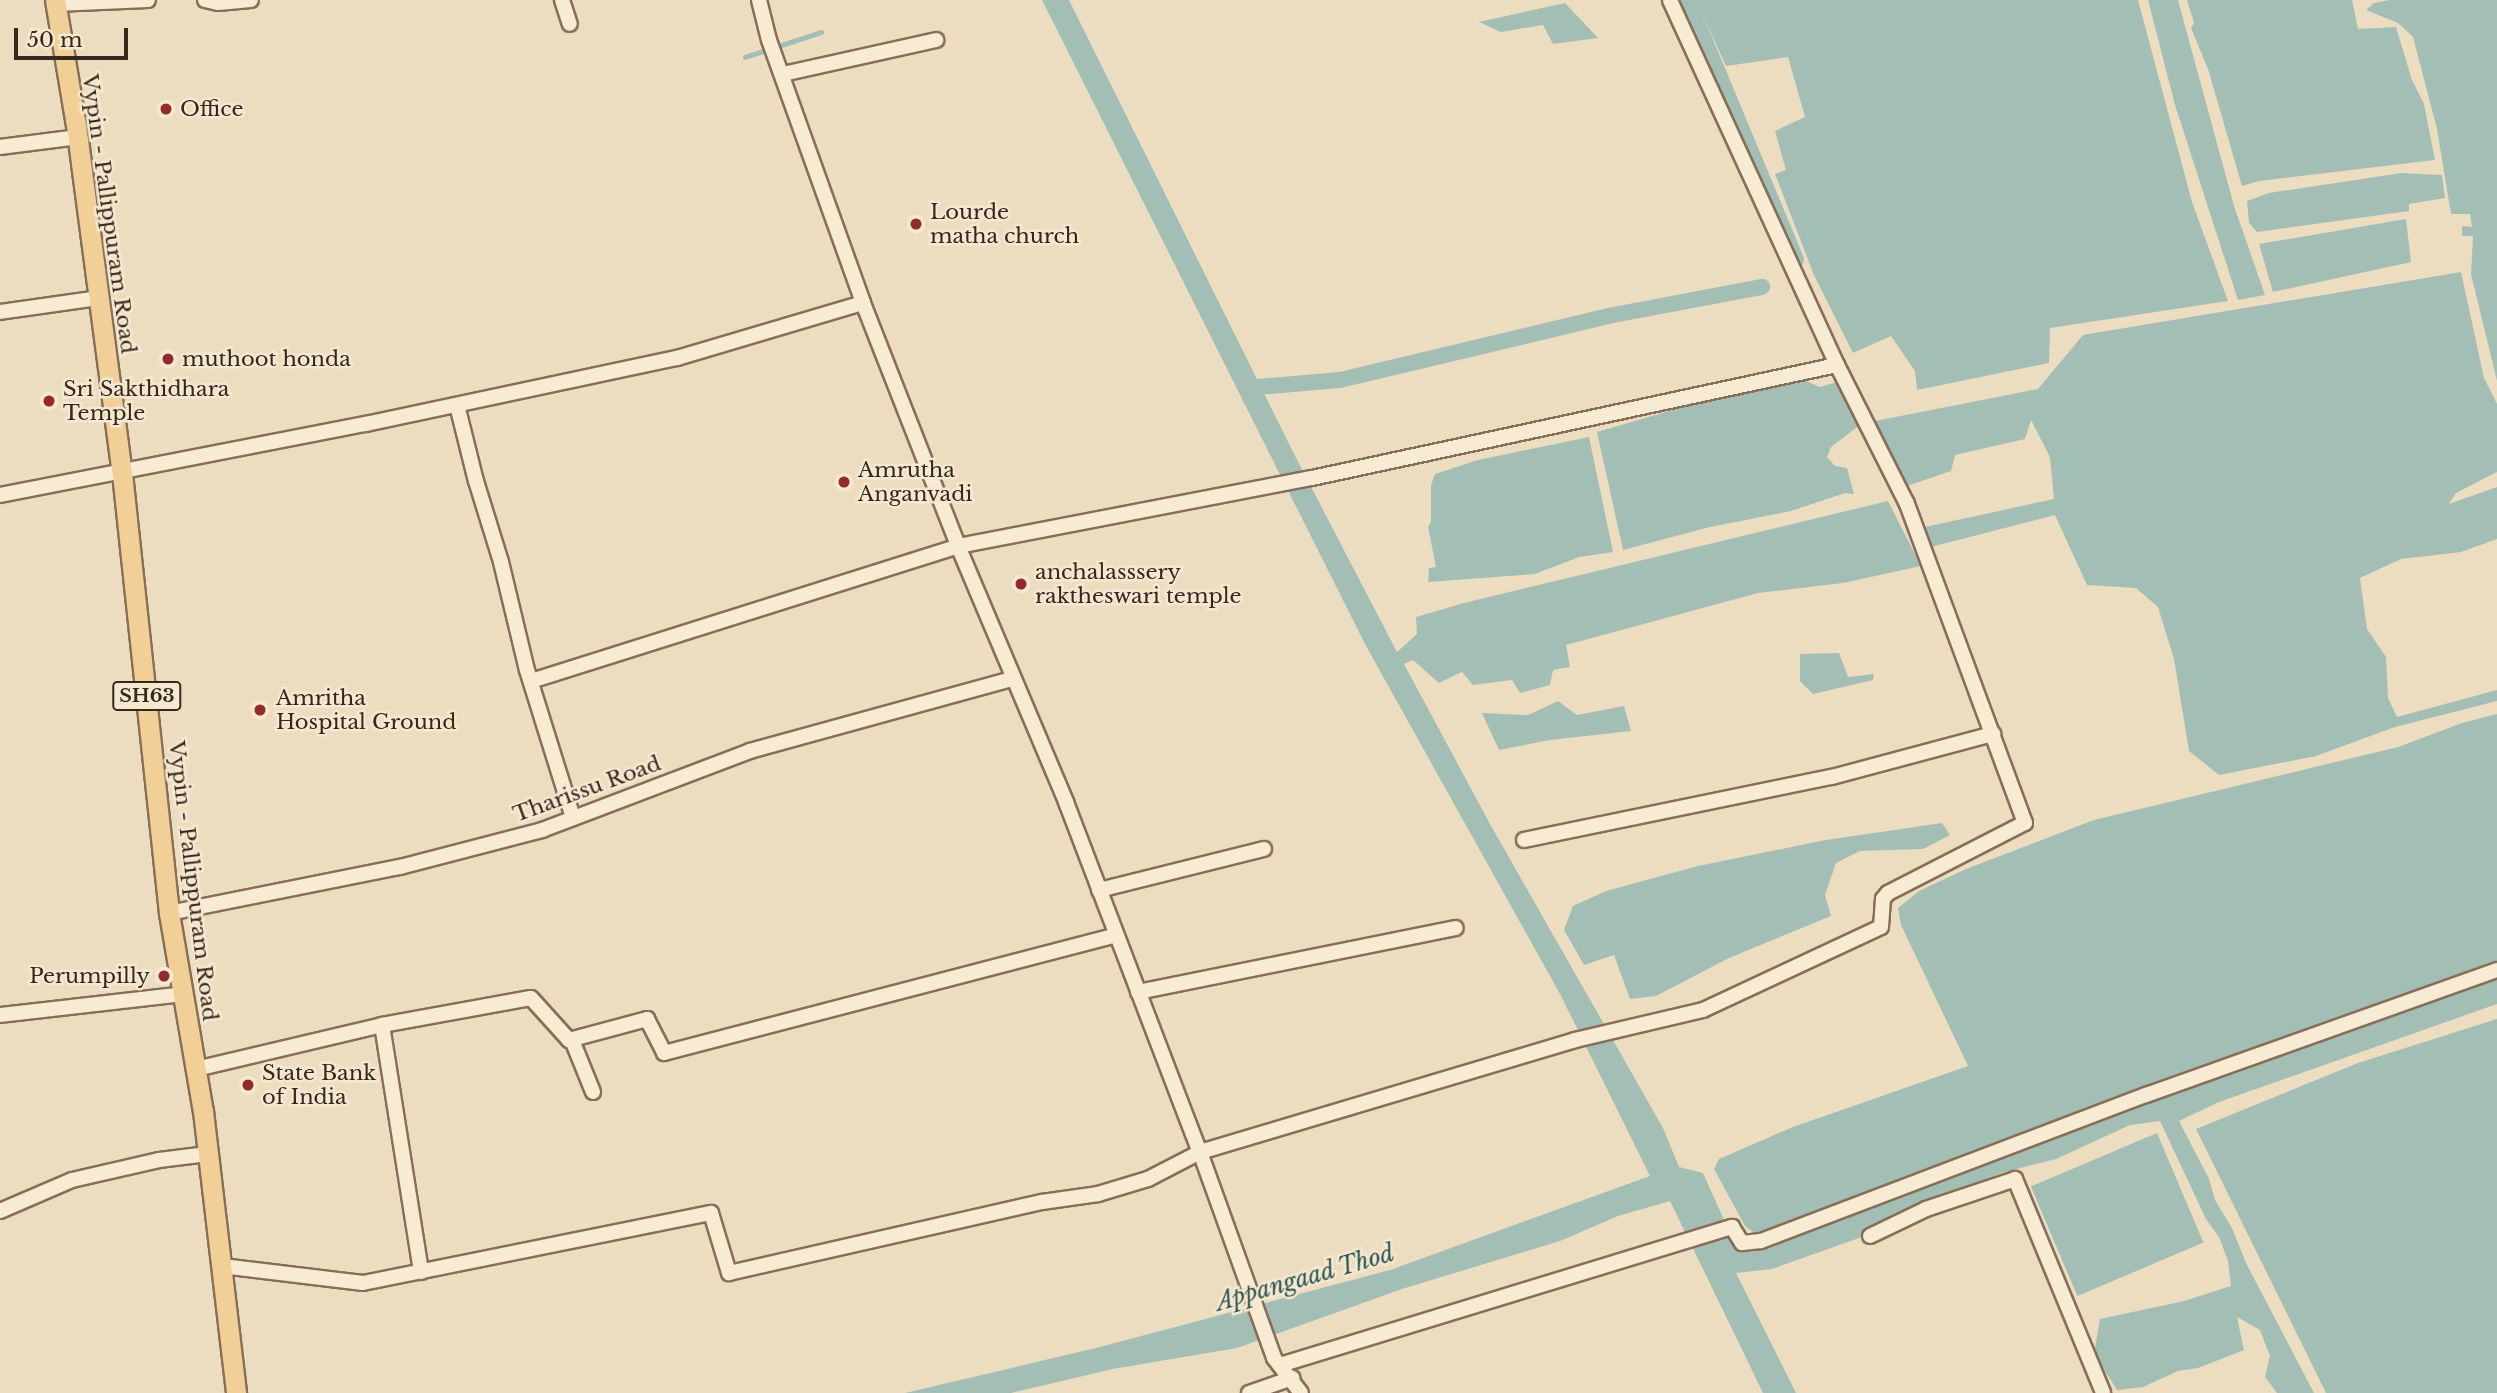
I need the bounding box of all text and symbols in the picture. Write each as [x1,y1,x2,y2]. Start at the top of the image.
scale bar [18,14,131,58]
text: 50 m [27,27,82,53]
street label: Vypin - Pallippuram Road [77,73,141,355]
place label: Office [180,96,244,122]
marker: Office [158,101,174,117]
place label: Lourde matha church [930,199,1079,249]
marker: Lourde matha church [908,216,924,232]
place label: muthoot honda [182,346,351,372]
marker: muthoot honda [160,351,176,367]
place label: Sri Sakthidhara Temple [63,376,229,426]
marker: Sri Sakthidhara Temple [41,393,57,409]
place label: Amrutha Anganvadi [858,457,973,507]
marker: Amrutha Anganvadi [836,474,852,490]
place label: anchalasssery raktheswari temple [1035,559,1242,609]
marker: anchalasssery raktheswari temple [1013,576,1029,592]
road number: SH63 [112,680,182,712]
place label: Amritha Hospital Ground [276,685,456,735]
marker: Amritha Hospital Ground [250,700,270,720]
street label: Vypin - Pallippuram Road [163,740,223,1022]
street label: Tharissu Road [510,751,664,827]
place label: Perumpilly [29,963,150,989]
marker: Perumpilly [156,968,172,984]
place label: State Bank of India [262,1060,376,1110]
marker: State Bank of India [240,1077,256,1093]
water label: Appangaad Thod [1212,1239,1398,1317]

